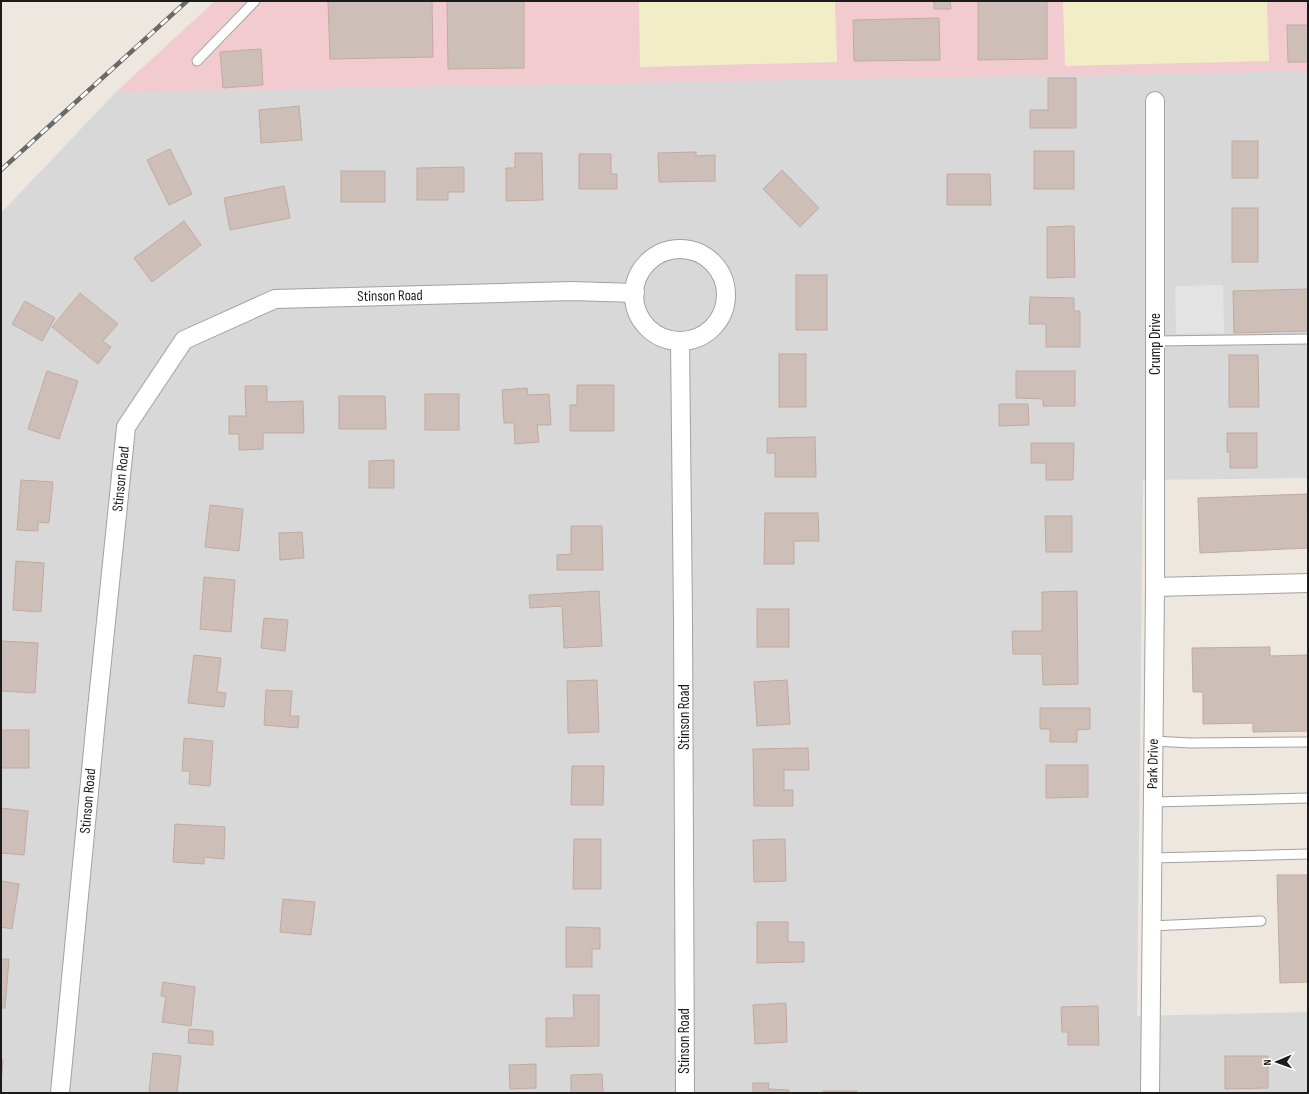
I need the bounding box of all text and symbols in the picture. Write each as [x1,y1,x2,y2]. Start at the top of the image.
street label: Stinson Road [357,286,423,306]
street label: Crump Drive [1146,313,1165,375]
street label: Stinson Road [108,445,134,513]
street label: Stinson Road [675,684,694,750]
street label: Park Drive [1143,739,1163,789]
street label: Stinson Road [76,767,100,835]
street label: Stinson Road [675,1008,694,1074]
north arrow [1257,1042,1297,1082]
text: N [1261,1059,1274,1065]

